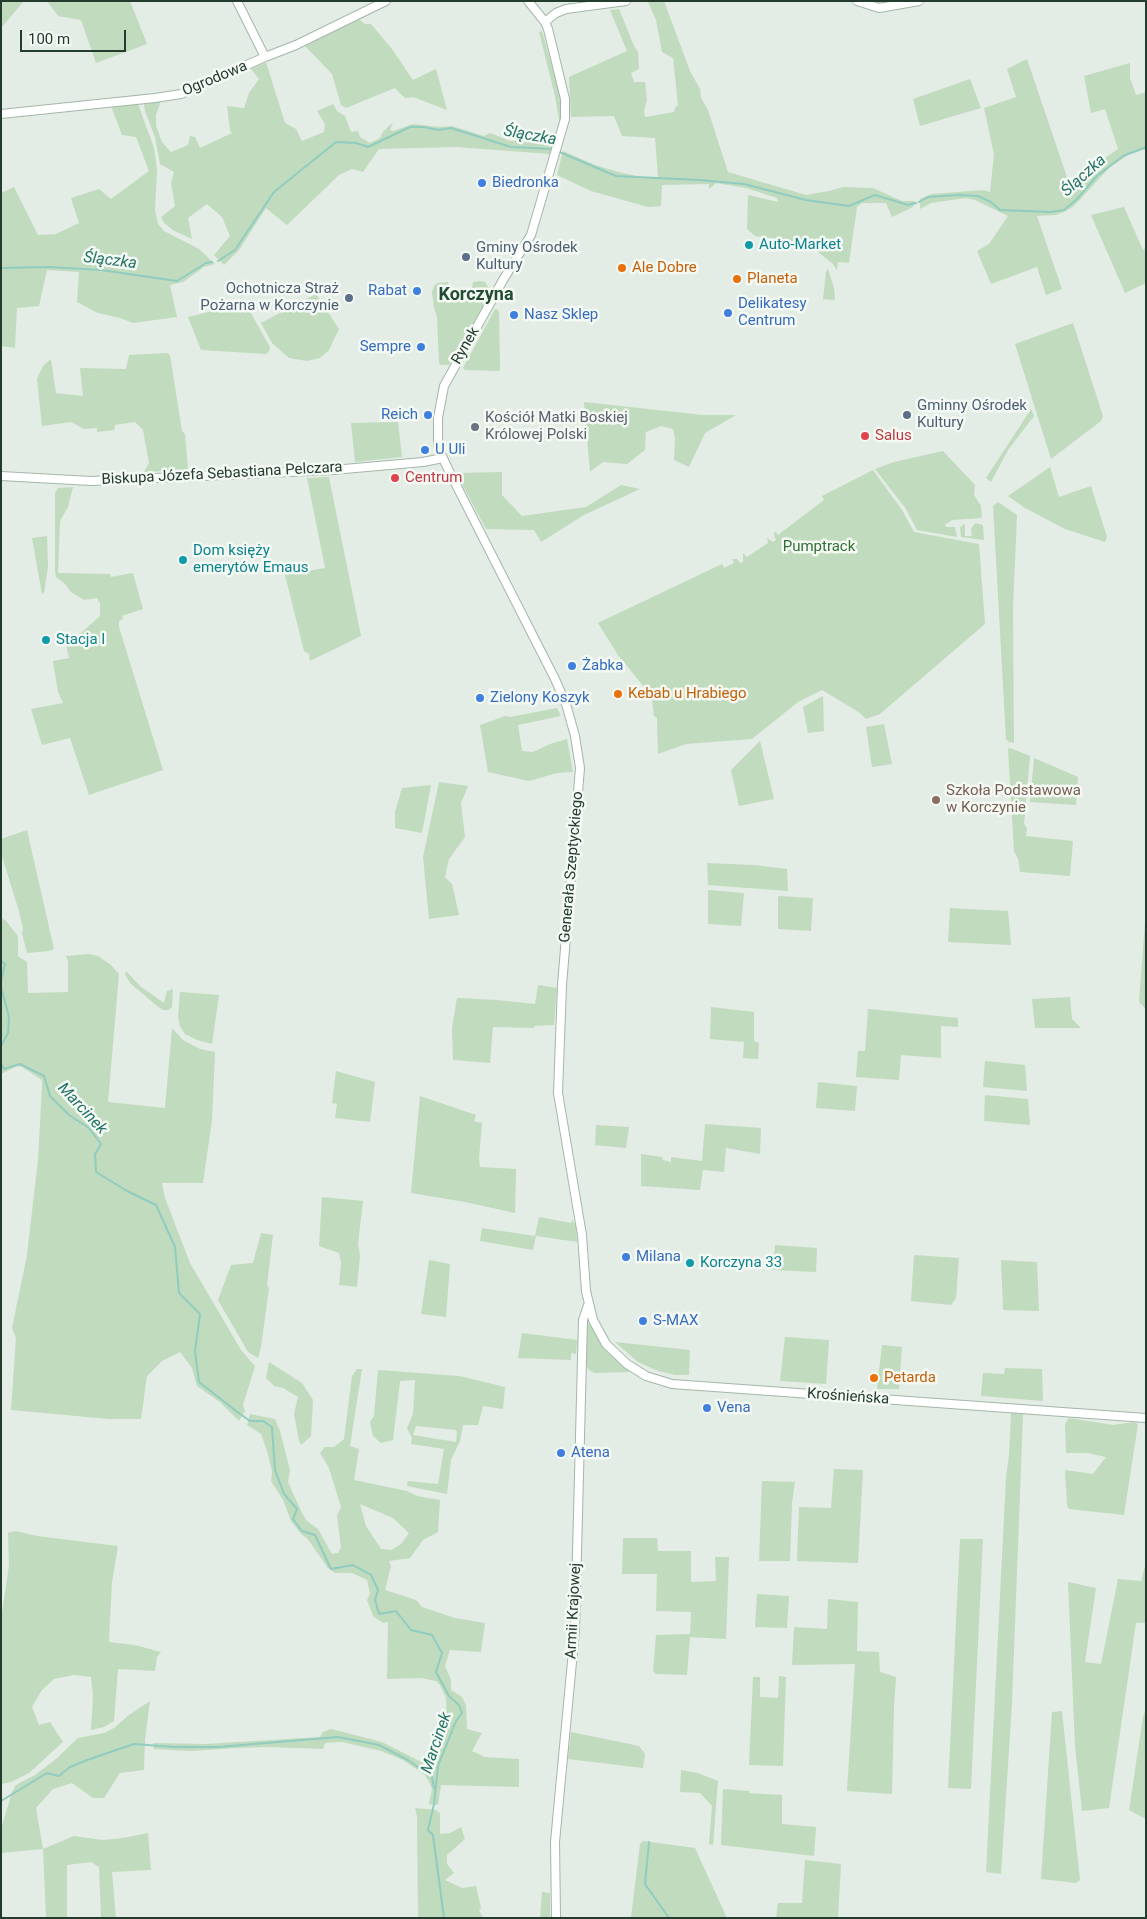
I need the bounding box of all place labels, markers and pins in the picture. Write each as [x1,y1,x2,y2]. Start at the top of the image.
place label: Biedronka [492,174,559,192]
marker: Biedronka [476,177,488,189]
place label: Auto-Market [759,236,841,254]
place label: Gminy Ośrodek Kultury [476,239,578,274]
marker: Auto-Market [743,239,755,251]
marker: Gminy Ośrodek Kultury [460,251,472,263]
place label: Ale Dobre [632,259,697,277]
marker: Ale Dobre [616,262,628,274]
place label: Planeta [747,270,798,288]
marker: Planeta [731,273,743,285]
place label: Ochotnicza Straż Pożarna w Korczynie [200,280,339,315]
place label: Rabat [368,282,407,300]
marker: Rabat [411,285,423,297]
marker: Ochotnicza Straż Pożarna w Korczynie [343,292,355,304]
place label: Delikatesy Centrum [738,295,807,330]
place label: Nasz Sklep [524,306,598,324]
marker: Delikatesy Centrum [722,307,734,319]
marker: Nasz Sklep [508,309,520,321]
place label: Sempre [360,338,411,356]
marker: Sempre [415,341,427,353]
place label: Gminny Ośrodek Kultury [917,397,1027,432]
place label: Reich [381,406,418,424]
marker: Reich [422,409,434,421]
place label: Kościół Matki Boskiej Królowej Polski [485,409,628,444]
marker: Gminny Ośrodek Kultury [901,409,913,421]
marker: Kościół Matki Boskiej Królowej Polski [469,421,481,433]
place label: Salus [875,427,912,445]
marker: Salus [859,430,871,442]
place label: U Uli [435,441,465,459]
marker: U Uli [419,444,431,456]
place label: Centrum [405,469,462,487]
marker: Centrum [389,472,401,484]
place label: Dom księży emerytów Emaus [193,542,309,577]
marker: Dom księży emerytów Emaus [177,554,189,566]
place label: Stacja I [56,631,105,649]
marker: Stacja I [40,634,52,646]
place label: Żabka [582,657,623,675]
marker: Żabka [566,660,578,672]
place label: Kebab u Hrabiego [628,685,747,703]
marker: Kebab u Hrabiego [612,688,624,700]
place label: Zielony Koszyk [490,689,590,707]
marker: Zielony Koszyk [474,692,486,704]
place label: Szkoła Podstawowa w Korczynie [946,782,1081,817]
marker: Szkoła Podstawowa w Korczynie [930,794,942,806]
place label: Milana [636,1248,681,1266]
marker: Milana [620,1251,632,1263]
place label: Korczyna 33 [700,1254,782,1272]
marker: Korczyna 33 [684,1257,696,1269]
place label: S-MAX [653,1312,698,1330]
marker: S-MAX [637,1315,649,1327]
place label: Petarda [884,1369,936,1387]
marker: Petarda [868,1372,880,1384]
place label: Vena [717,1399,751,1417]
marker: Vena [701,1402,713,1414]
place label: Atena [571,1444,610,1462]
marker: Atena [555,1447,567,1459]

